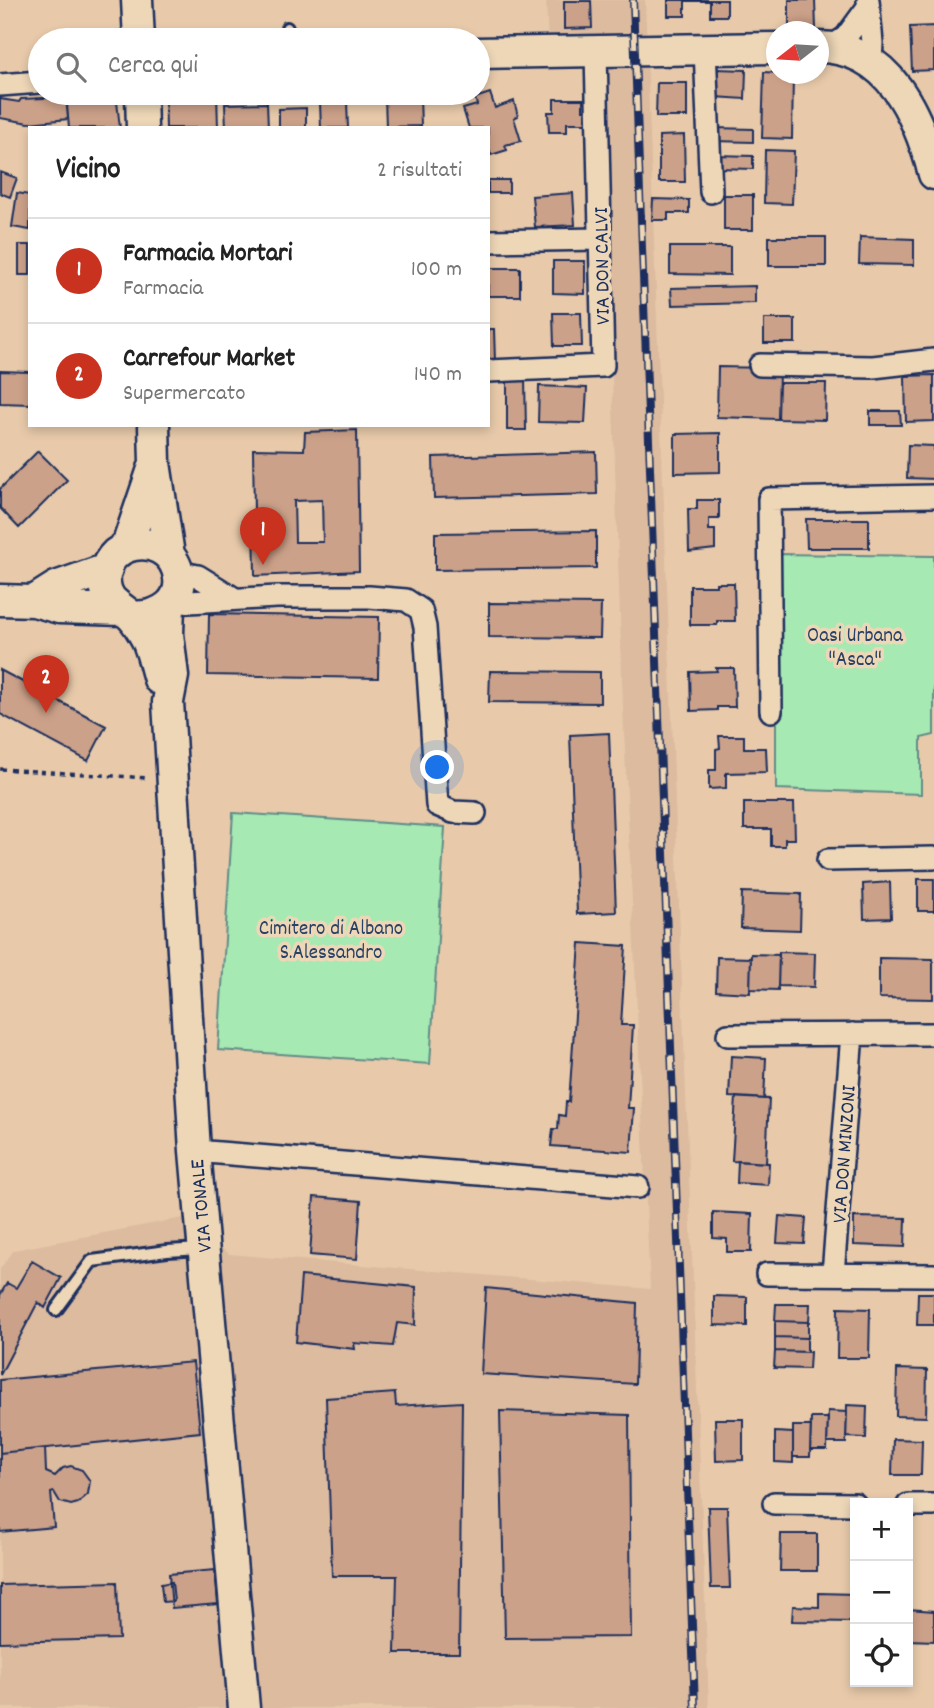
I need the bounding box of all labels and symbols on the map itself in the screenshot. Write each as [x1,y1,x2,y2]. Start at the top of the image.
north arrow [766,21,829,84]
street label: VIA DON CALVI [588,206,620,325]
pin: 1 [240,507,286,565]
park label: Oasi Urbana "Asca" [807,622,904,676]
pin: 2 [23,655,69,713]
your location [420,750,454,784]
park label: Cimitero di Albano S.Alessandro [259,915,403,969]
street label: VIA DON MINZONI [826,1084,866,1224]
street label: VIA TONALE [184,1157,222,1254]

